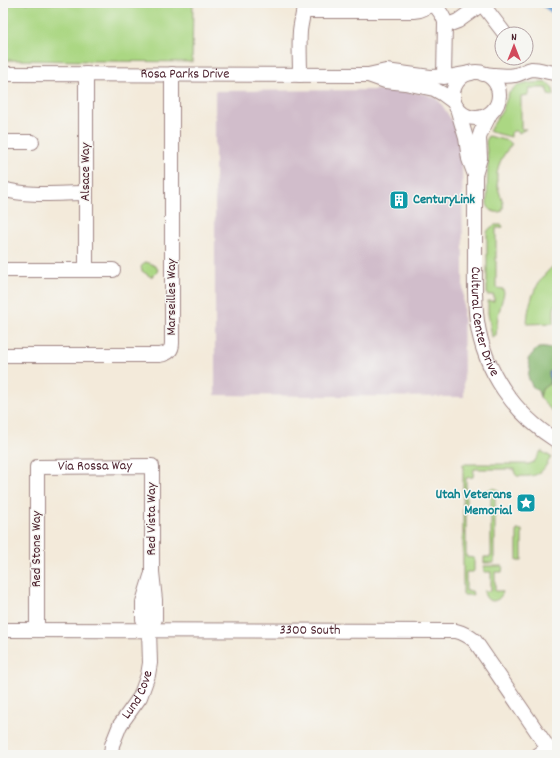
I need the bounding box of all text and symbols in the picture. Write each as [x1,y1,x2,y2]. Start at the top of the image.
north arrow [494,26,534,66]
text: N [511,30,517,46]
street label: Rosa Parks Drive [141,64,229,85]
street label: Alsace Way [76,142,96,201]
building icon: CenturyLink [388,189,410,211]
place label: CenturyLink [413,190,475,210]
street label: Marseilles Way [162,258,182,335]
street label: Cultural Center Drive [465,267,504,380]
street label: Via Rossa Way [58,456,132,477]
street label: Red Vista Way [142,482,162,556]
place label: Utah Veterans Memorial [436,485,513,521]
place icon: Utah Veterans Memorial [515,492,537,514]
street label: Red Stone Way [27,510,47,587]
street label: 3300 South [279,621,341,641]
street label: Lund Cove [117,669,159,724]

